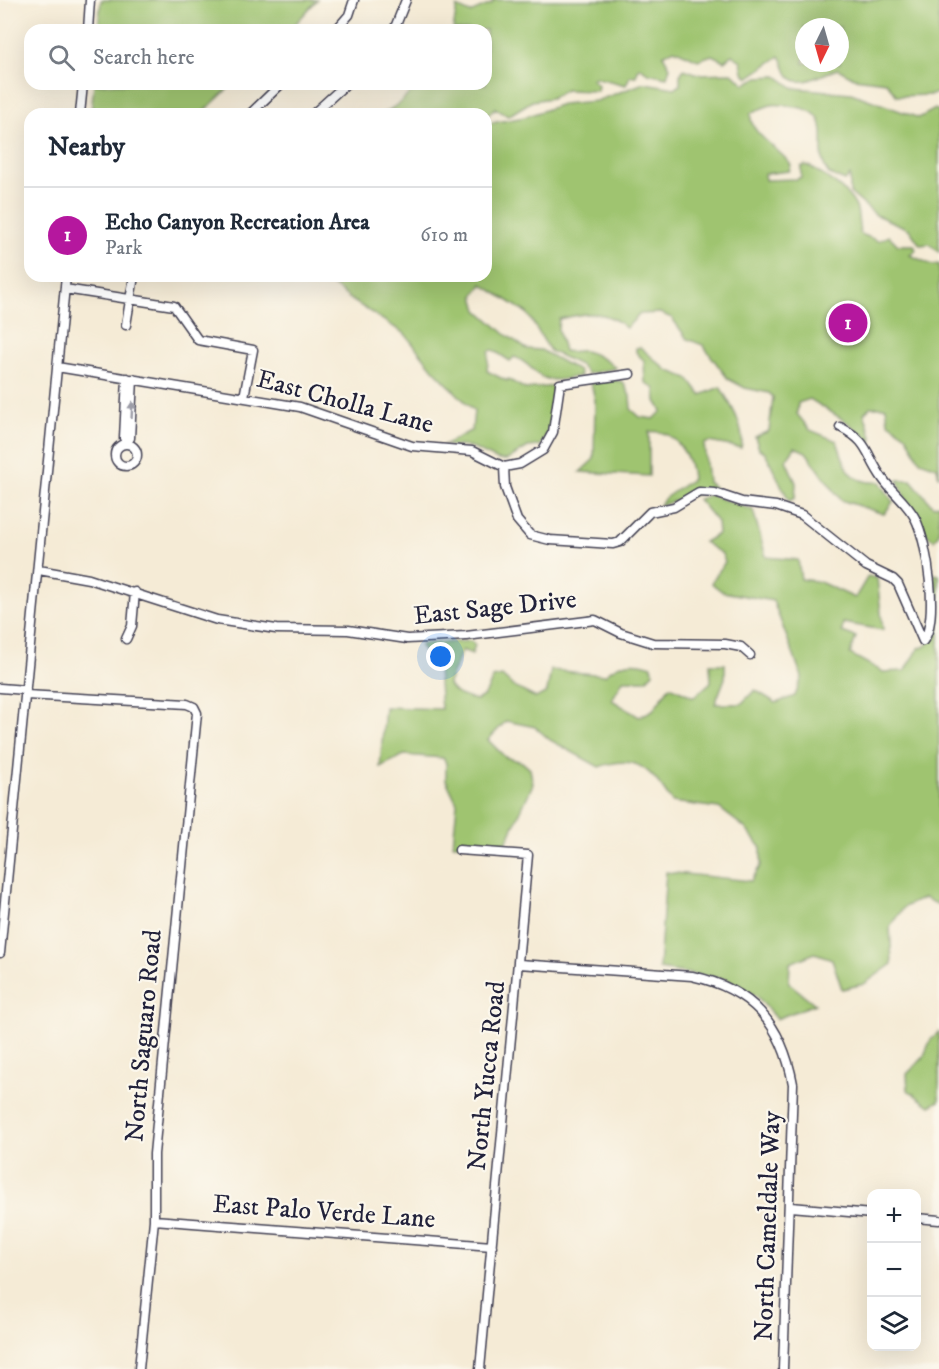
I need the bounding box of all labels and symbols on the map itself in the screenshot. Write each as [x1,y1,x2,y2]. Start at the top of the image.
north arrow [795,18,849,72]
pin: 1 [828,300,868,346]
street label: East Cholla Lane [253,363,437,441]
one-way arrow [127,401,136,420]
street label: East Sage Drive [412,583,578,633]
your location [426,642,455,671]
street label: North Saguaro Road [118,928,170,1144]
street label: North Yucca Road [461,979,513,1173]
street label: North Cameldale Way [747,1110,789,1342]
street label: East Palo Verde Lane [212,1188,436,1236]

